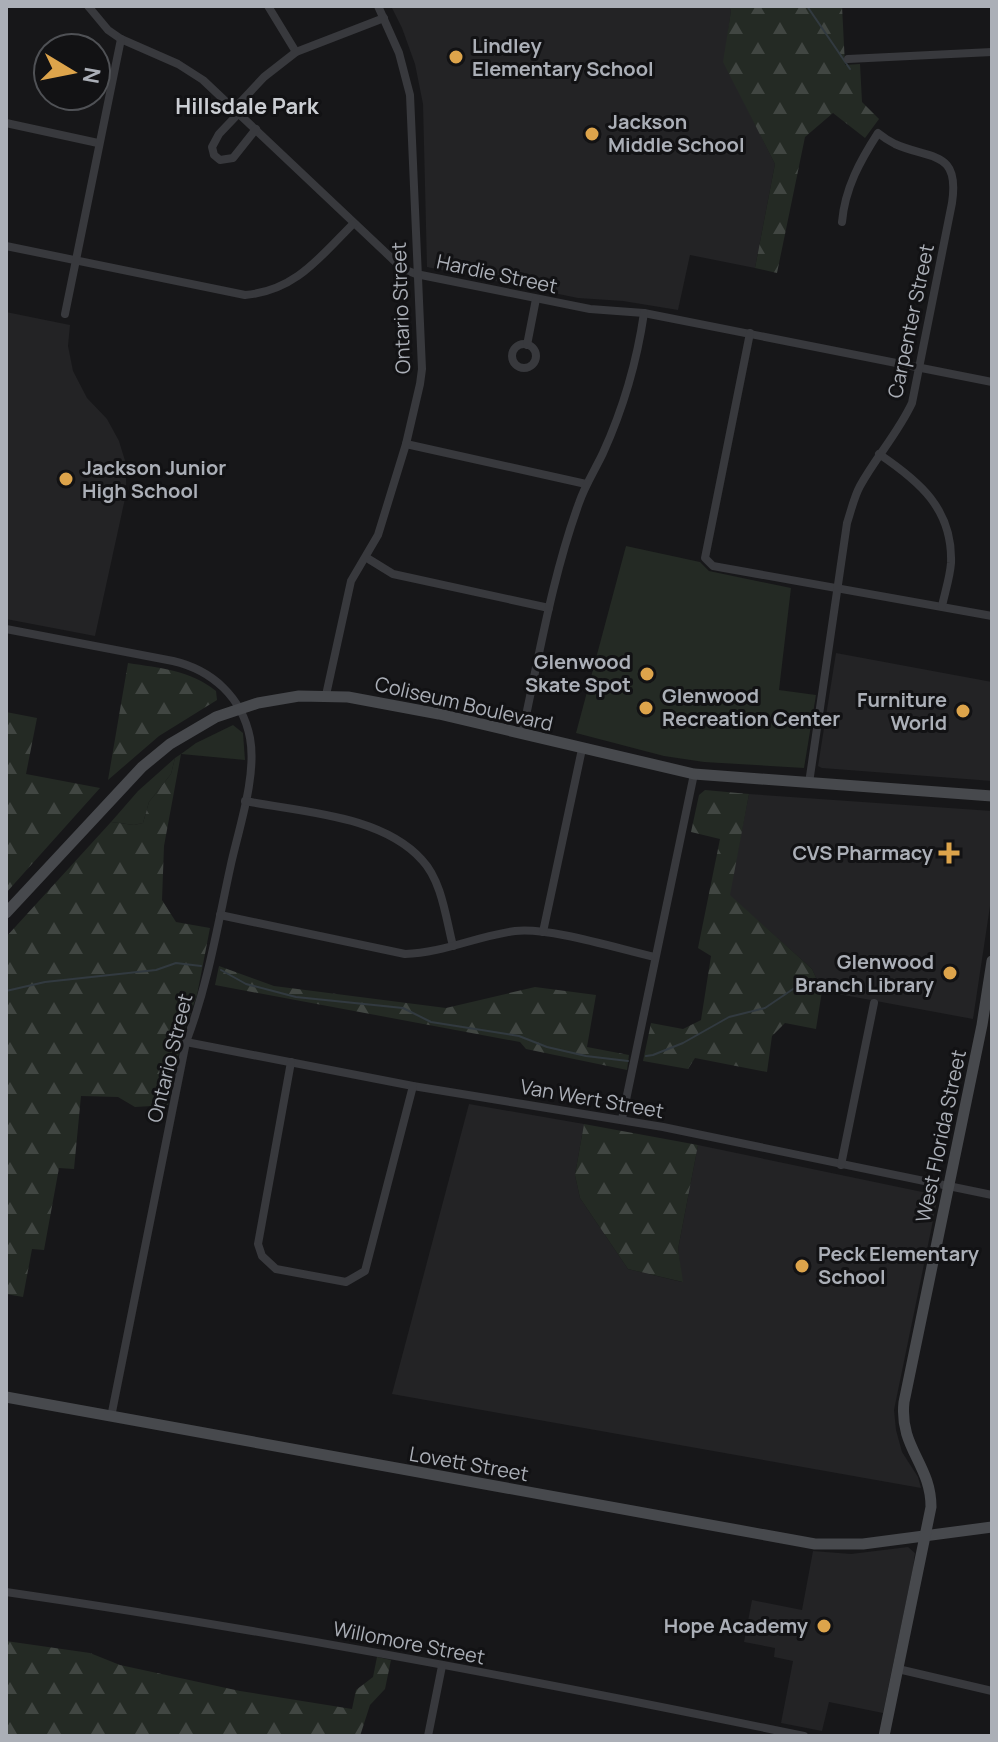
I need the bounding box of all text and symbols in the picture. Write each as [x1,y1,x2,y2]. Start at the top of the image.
north arrow [32,32,112,112]
place label: Lindley Elementary School [472,32,654,82]
marker: Lindley Elementary School [447,48,465,66]
text: N [76,65,108,86]
district label: Hillsdale Park [175,91,320,121]
place label: Jackson Middle School [608,108,745,158]
marker: Jackson Middle School [583,125,601,143]
street label: Carpenter Street [881,241,940,400]
street label: Ontario Street [385,242,416,374]
street label: Hardie Street [434,248,560,299]
place label: Jackson Junior High School [82,454,226,504]
marker: Jackson Junior High School [57,470,75,488]
place label: Glenwood Skate Spot [525,648,631,698]
marker: Glenwood Skate Spot [638,665,656,683]
street label: Coliseum Boulevard [372,670,556,737]
place label: Glenwood Recreation Center [662,682,840,732]
place label: Furniture World [857,686,947,736]
marker: Glenwood Recreation Center [637,699,655,717]
marker: Furniture World [954,702,972,720]
place label: CVS Pharmacy [792,839,934,866]
marker: CVS Pharmacy [940,844,958,862]
place label: Glenwood Branch Library [795,948,935,998]
marker: Glenwood Branch Library [941,964,959,982]
street label: Ontario Street [140,991,199,1125]
street label: West Florida Street [909,1047,972,1225]
street label: Van Wert Street [518,1073,666,1124]
place label: Peck Elementary School [818,1240,980,1290]
marker: Peck Elementary School [793,1257,811,1275]
street label: Lovett Street [407,1440,531,1487]
place label: Hope Academy [664,1612,809,1639]
street label: Willomore Street [331,1615,487,1670]
marker: Hope Academy [815,1617,833,1635]

